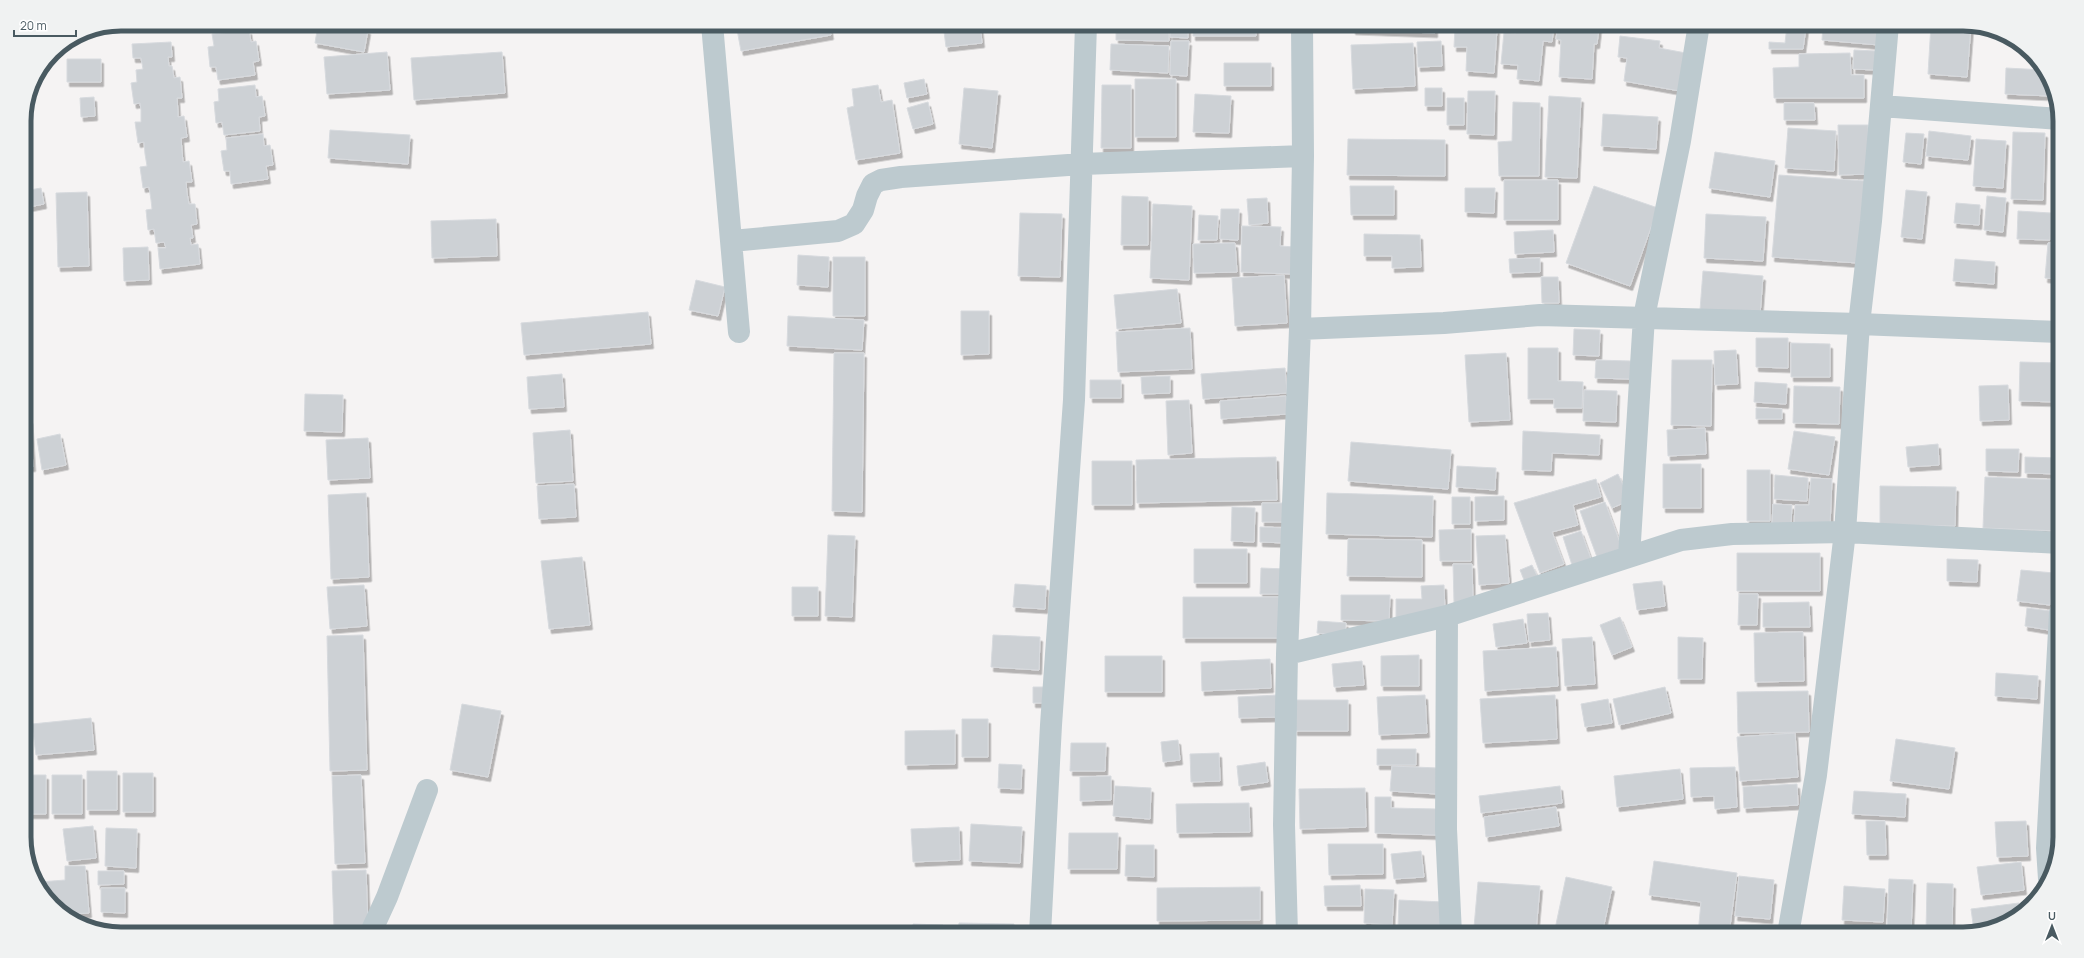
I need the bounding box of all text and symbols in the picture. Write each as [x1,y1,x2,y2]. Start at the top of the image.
scale bar [14,12,76,38]
text: 20 m [20,17,47,34]
north arrow [2032,906,2072,946]
text: U [2048,908,2056,923]

